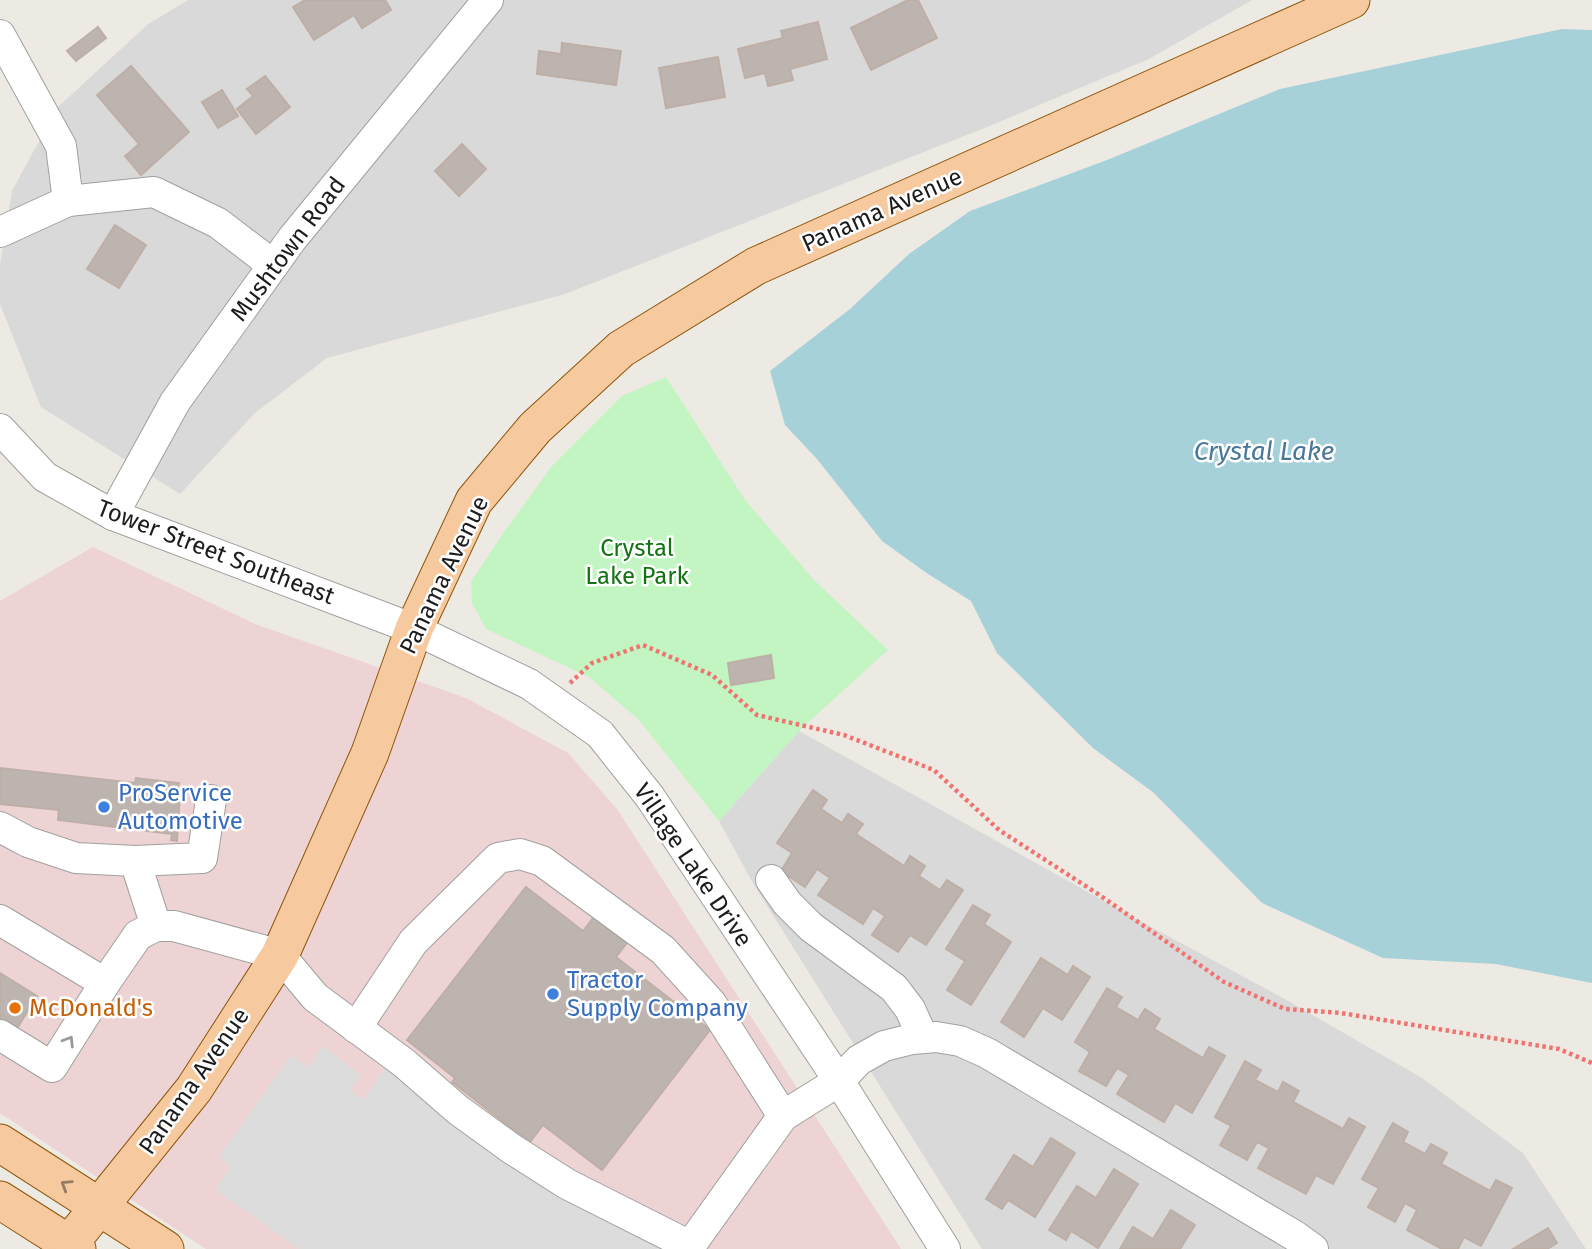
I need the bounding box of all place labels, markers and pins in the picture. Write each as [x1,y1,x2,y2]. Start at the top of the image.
place label: ProService Automotive [118,779,243,835]
marker: ProService Automotive [96,799,112,815]
place label: Tractor Supply Company [567,966,748,1022]
marker: Tractor Supply Company [545,986,561,1002]
place label: McDonald's [29,994,153,1022]
marker: McDonald's [7,1000,23,1016]

